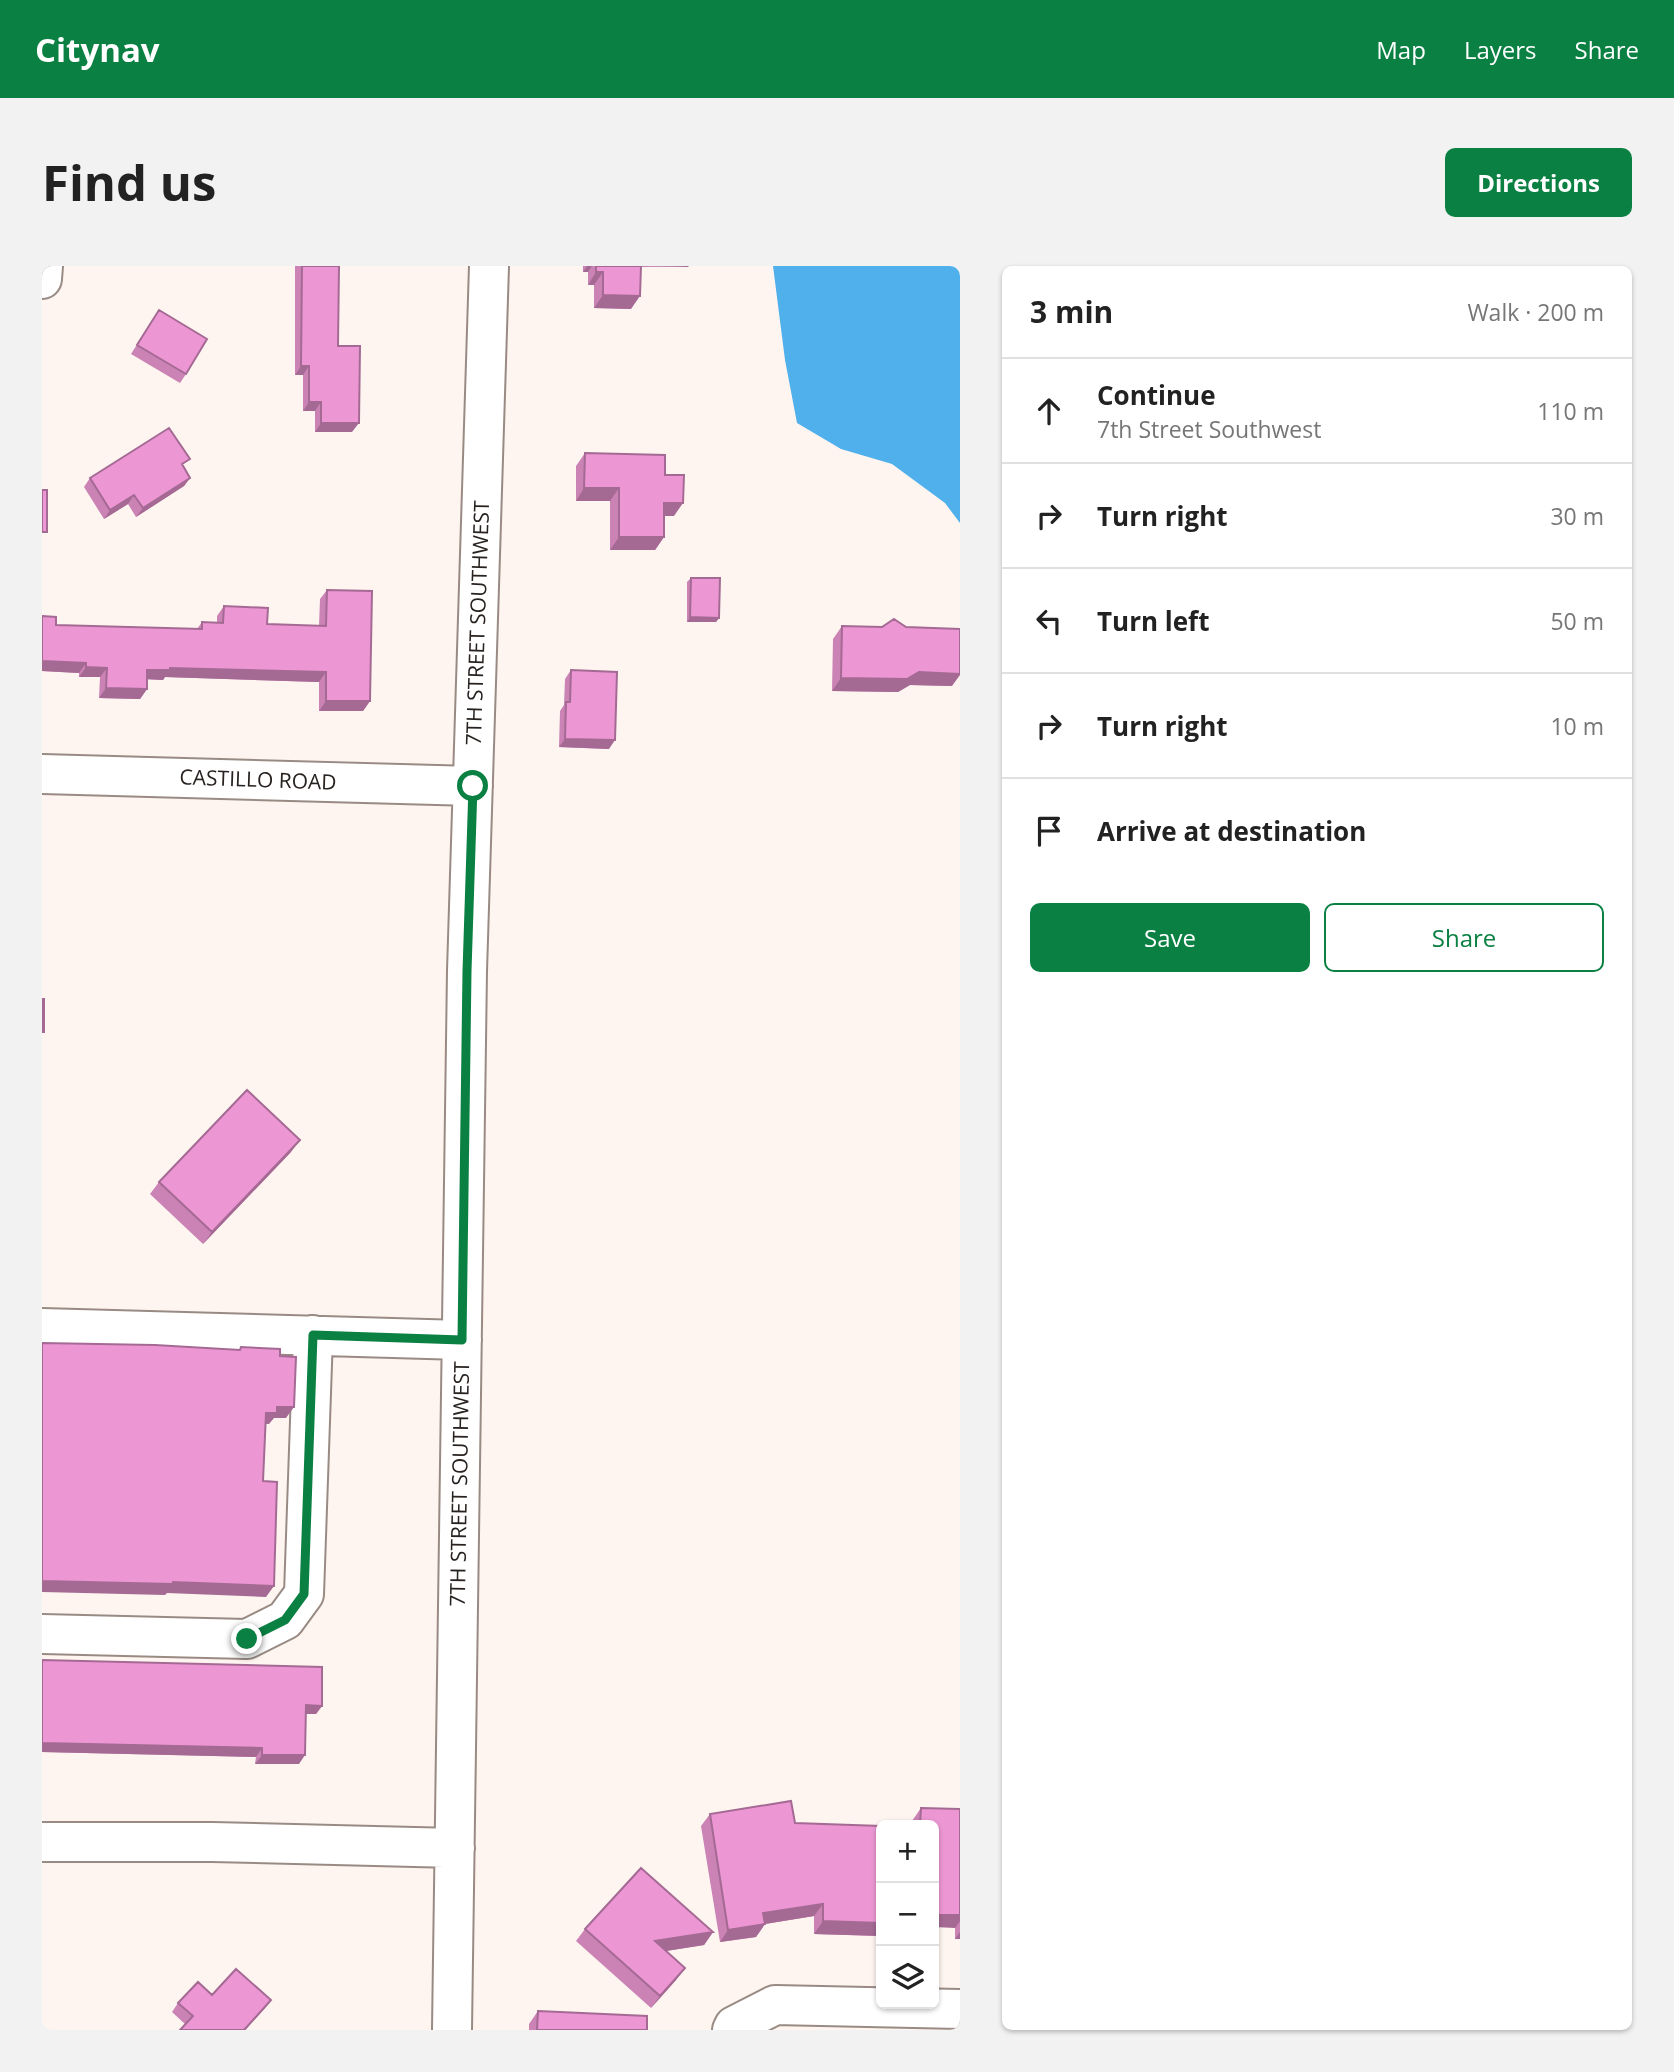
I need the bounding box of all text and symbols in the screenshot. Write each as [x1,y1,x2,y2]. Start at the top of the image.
text: Citynav [35,27,160,72]
text: Map [1376,33,1426,66]
text: Layers [1464,33,1537,66]
text: Share [1575,33,1639,66]
button: Directions [1445,148,1632,217]
text: Find us [42,149,216,215]
text: 3 min [1030,291,1113,332]
text: Walk · 200 m [1467,296,1604,328]
text: Continue [1097,377,1216,413]
icon: ahead [1030,392,1068,430]
text: 110 m [1537,395,1604,427]
text: 7th Street Southwest [1097,413,1321,445]
icon: right [1030,497,1068,535]
text: Turn right [1097,498,1228,534]
street label: 7TH STREET SOUTHWEST [459,499,495,746]
text: 30 m [1550,500,1604,532]
icon: left [1030,602,1068,640]
text: Turn left [1097,603,1209,639]
text: 50 m [1550,605,1604,637]
icon: right [1030,707,1068,745]
text: Turn right [1097,708,1228,744]
text: 10 m [1550,710,1604,742]
street label: CASTILLO ROAD [179,762,337,796]
route start [457,770,488,801]
icon: arrive [1030,812,1068,850]
text: Arrive at destination [1097,813,1366,849]
button: Save [1030,903,1310,972]
button: Share [1324,903,1604,972]
street label: 7TH STREET SOUTHWEST [443,1361,475,1607]
route end [231,1623,262,1654]
map controls [876,1820,939,2009]
button: + [876,1820,939,1883]
button: − [876,1883,939,1946]
button: layers [876,1946,939,2009]

